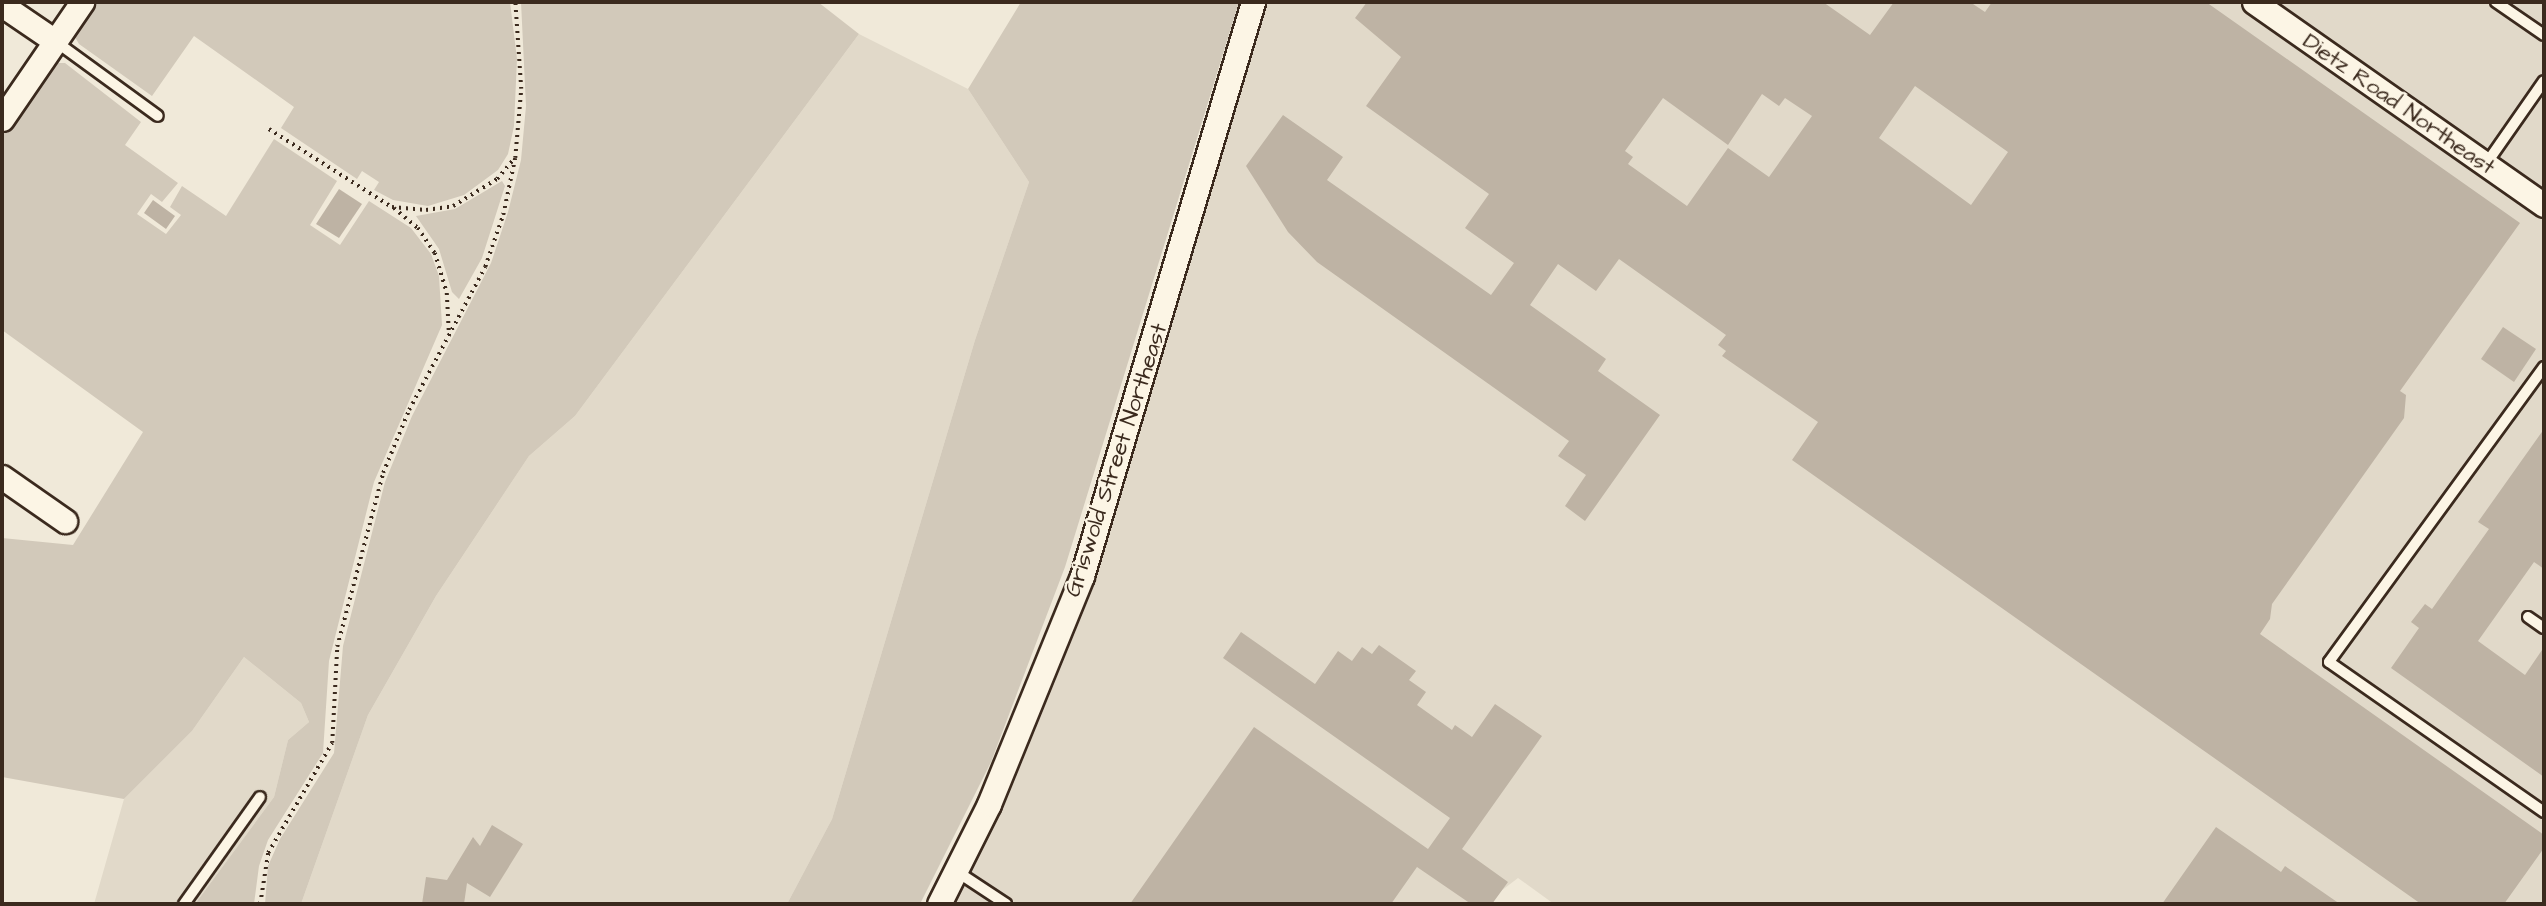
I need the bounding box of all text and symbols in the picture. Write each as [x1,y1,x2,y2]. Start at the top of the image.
street label: Dietz Road Northeast [2297,27,2501,181]
street label: Griswold Street Northeast [1059,320,1173,600]

